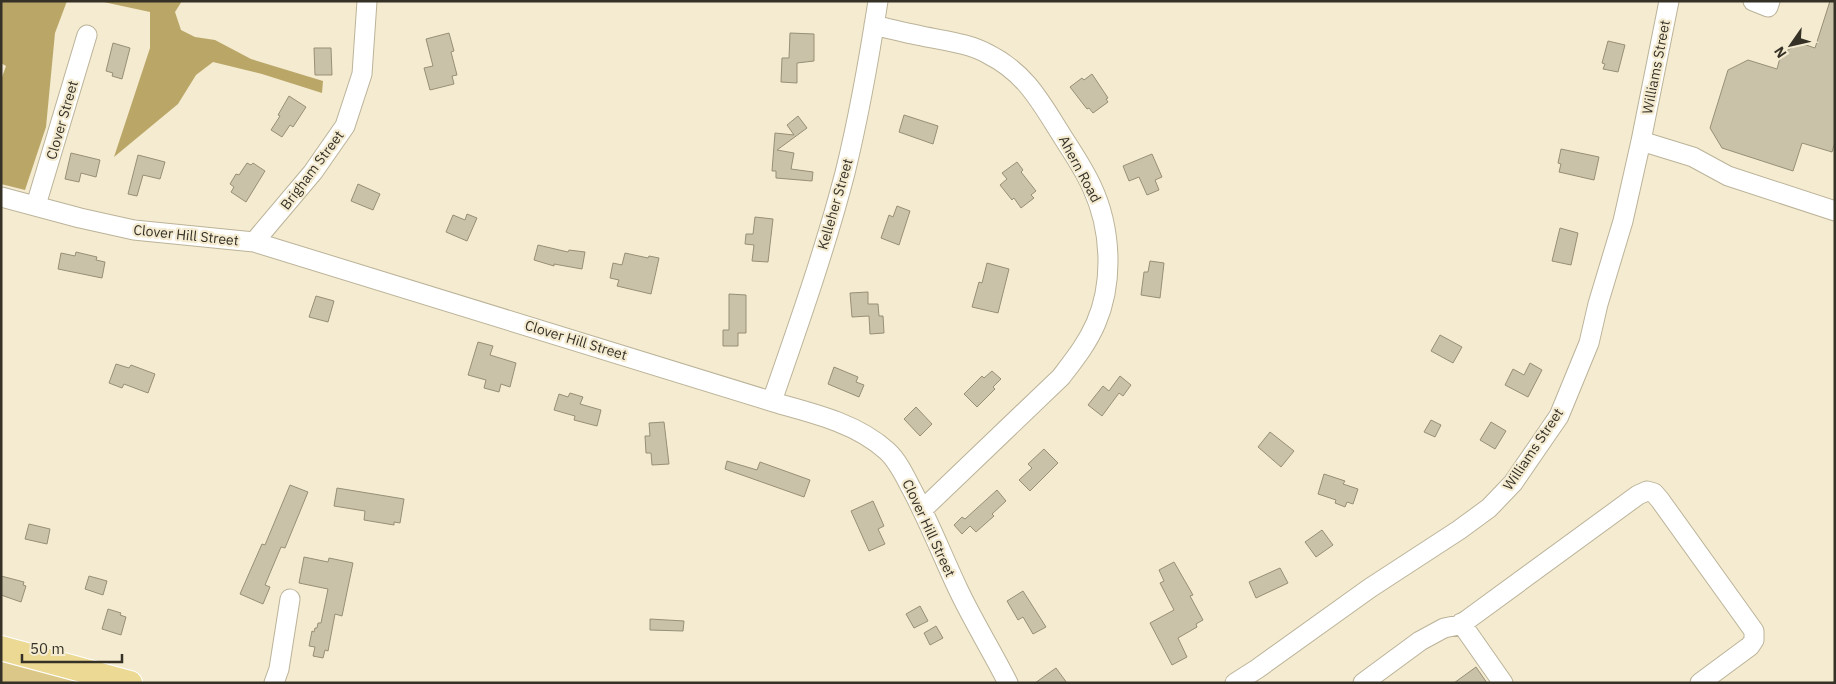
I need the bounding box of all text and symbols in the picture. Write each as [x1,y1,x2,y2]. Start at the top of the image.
street label: Williams Street [1638,18,1674,115]
north arrow [1766,20,1816,70]
text: N [1770,43,1791,62]
street label: Clover Street [42,78,82,162]
street label: Brigham Street [276,127,348,213]
street label: Ahern Road [1055,132,1105,206]
street label: Kelleher Street [813,156,857,252]
street label: Clover Hill Street [132,221,240,249]
street label: Clover Hill Street [523,316,629,364]
street label: Williams Street [1499,404,1567,494]
street label: Clover Hill Street [898,476,960,580]
scale bar [22,632,122,664]
text: 50 m [30,639,65,658]

